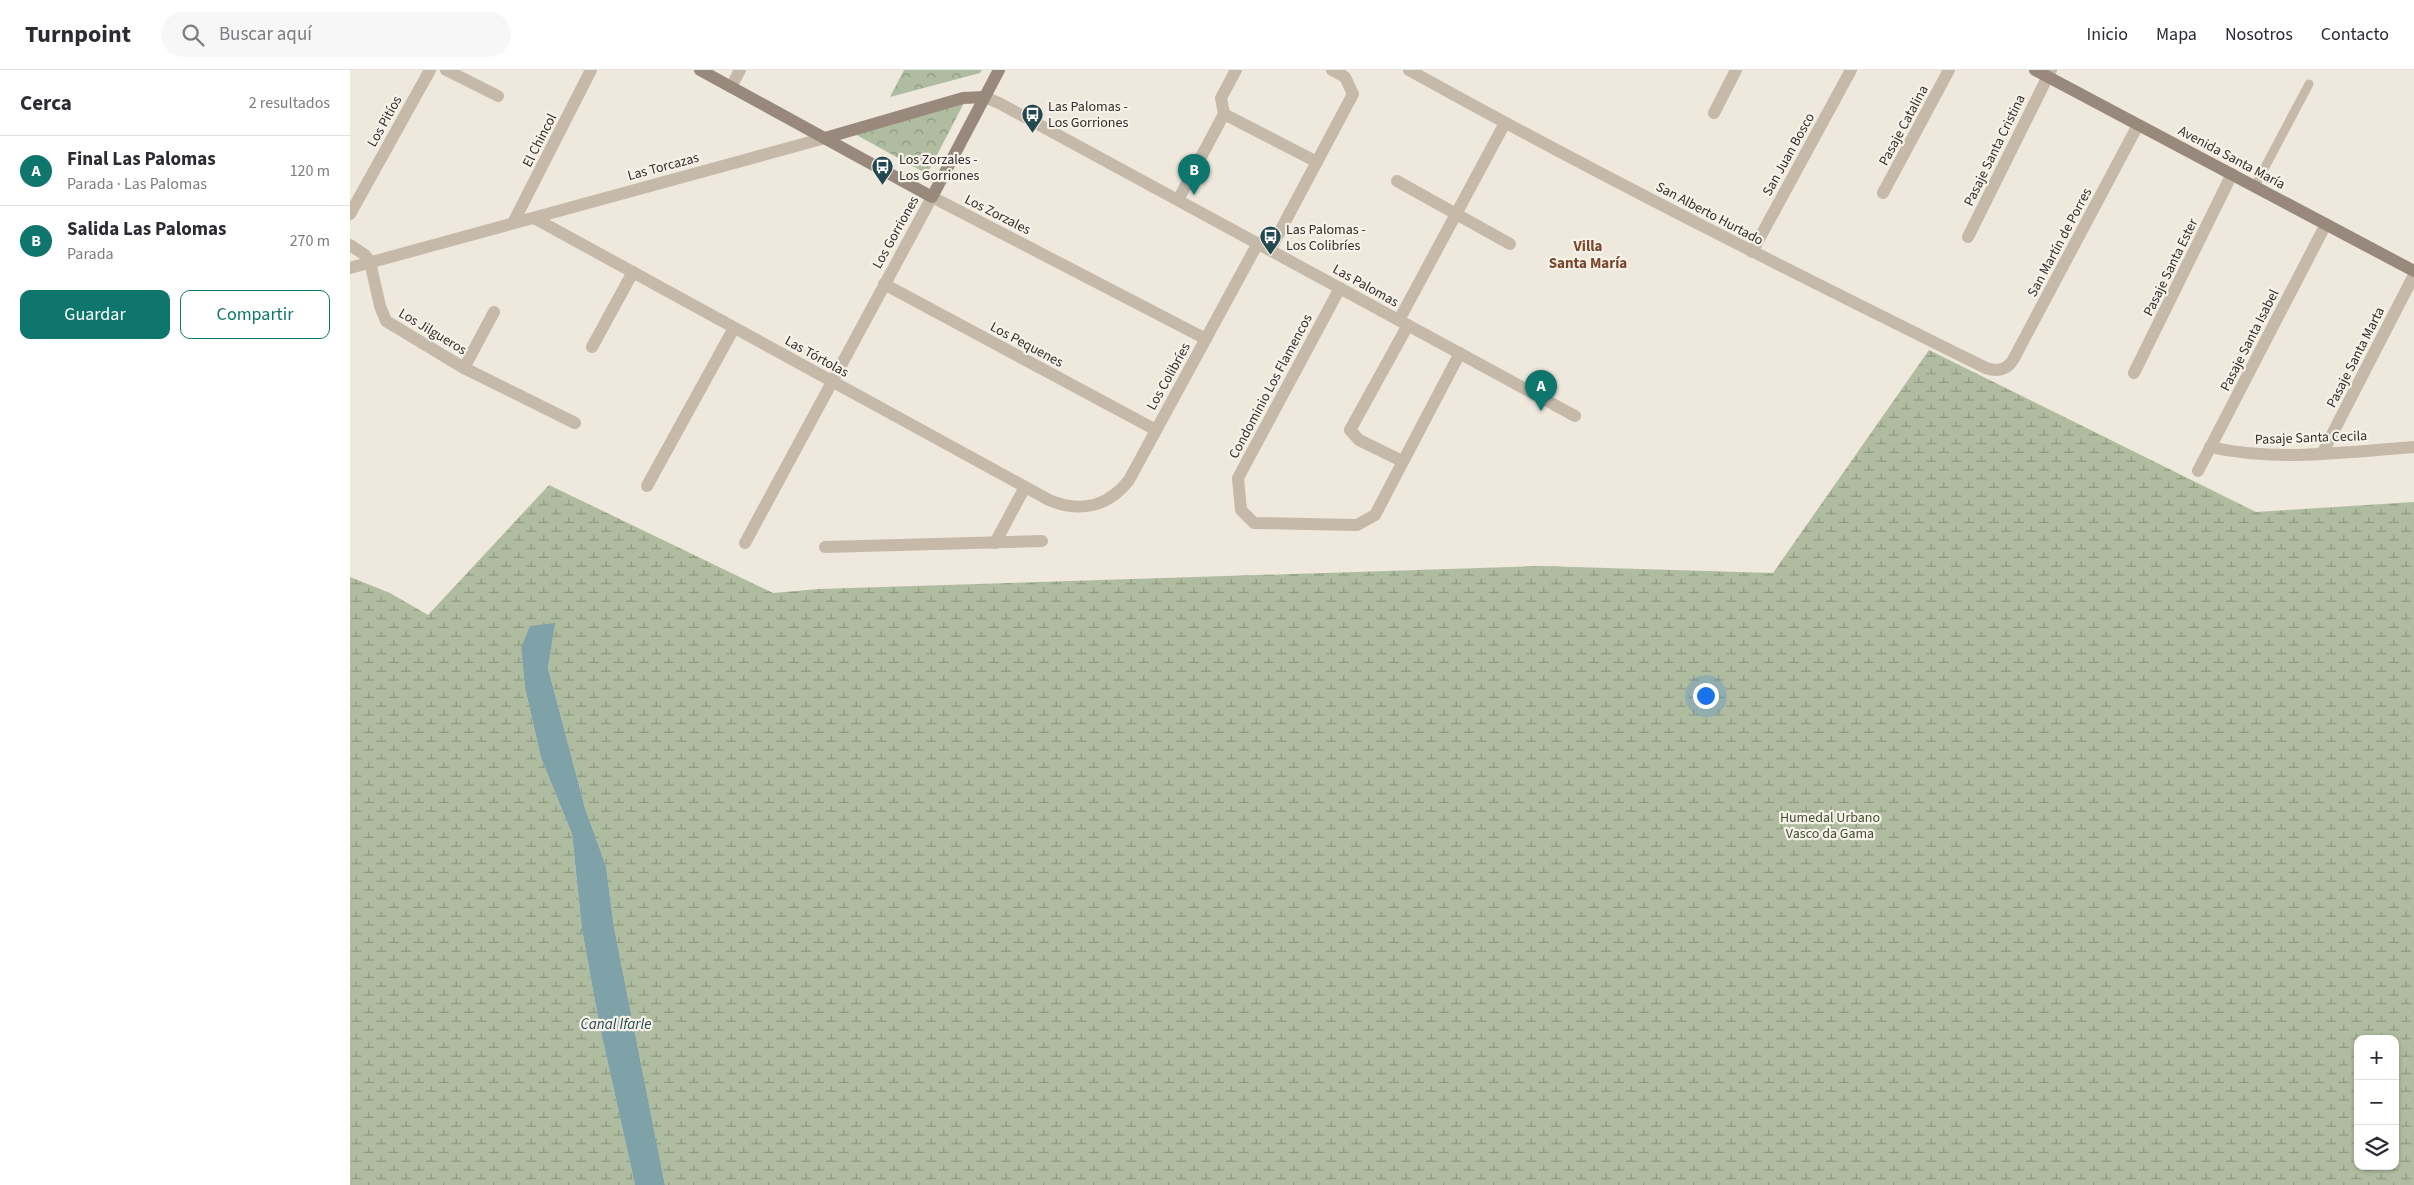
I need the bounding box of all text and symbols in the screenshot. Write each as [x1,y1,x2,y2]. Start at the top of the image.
search box [161,12,511,57]
text: Turnpoint [25,17,131,52]
icon: search [179,21,207,49]
text: Buscar aquí [219,21,312,48]
text: Inicio [2087,22,2128,47]
text: Mapa [2156,22,2197,47]
text: Nosotros [2225,22,2293,47]
text: Contacto [2321,22,2389,47]
street label: Pasaje Catalina [1874,82,1934,169]
text: Cerca [20,88,72,118]
street label: Pasaje Santa Cristina [1959,91,2031,210]
text: 2 resultados [249,92,330,114]
street label: Los Pitíos [363,92,407,151]
place label: Las Palomas - Los Gorriones [1048,97,1128,133]
bus stop icon: Las Palomas - Los Gorriones [1020,102,1044,133]
street label: San Juan Bosco [1758,109,1820,200]
street label: El Chincol [518,110,562,171]
street label: Avenida Santa María [2174,121,2289,195]
text: Final Las Palomas [67,146,216,173]
street label: Las Torcazas [625,148,701,186]
place label: Los Zorzales - Los Gorriones [899,150,979,186]
pin: B [1178,154,1210,195]
bus stop icon: Los Zorzales - Los Gorriones [871,155,895,186]
text: A [31,160,41,182]
text: 120 m [290,160,330,182]
text: Parada · Las Palomas [67,173,207,195]
street label: San Alberto Hurtado [1652,177,1767,251]
street label: San Martín de Porres [2023,184,2097,300]
street label: Los Zorzales [961,190,1034,240]
street label: Los Gorriones [868,192,924,272]
street label: Pasaje Santa Ester [2139,215,2203,320]
text: Salida Las Palomas [67,216,226,243]
place label: Las Palomas - Los Colibríes [1286,220,1366,256]
bus stop icon: Las Palomas - Los Colibríes [1258,225,1282,256]
text: B [31,230,41,252]
text: 270 m [290,230,330,252]
district label: Villa Santa María [1549,236,1627,274]
text: Parada [67,243,114,265]
street label: Las Palomas [1329,260,1402,312]
street label: Pasaje Santa Isabel [2216,286,2284,395]
button: Guardar [20,290,170,339]
button: Compartir [180,290,330,339]
street label: Los Jilgueros [395,304,470,360]
street label: Pasaje Santa Marta [2322,304,2390,411]
street label: Condominio Los Flamencos [1224,310,1318,462]
street label: Los Pequenes [986,317,1067,373]
street label: Las Tórtolas [781,331,852,383]
street label: Los Colibríes [1142,339,1196,414]
pin: A [1525,370,1557,411]
street label: Pasaje Santa Cecila [2255,426,2368,450]
your location [1693,683,1719,709]
park label: Humedal Urbano Vasco da Gama [1780,808,1880,844]
water label: Canal Ifarle [581,1014,651,1035]
map controls [2354,1035,2399,1170]
button: + [2354,1035,2399,1080]
button: − [2354,1080,2399,1125]
button: layers [2354,1125,2399,1170]

